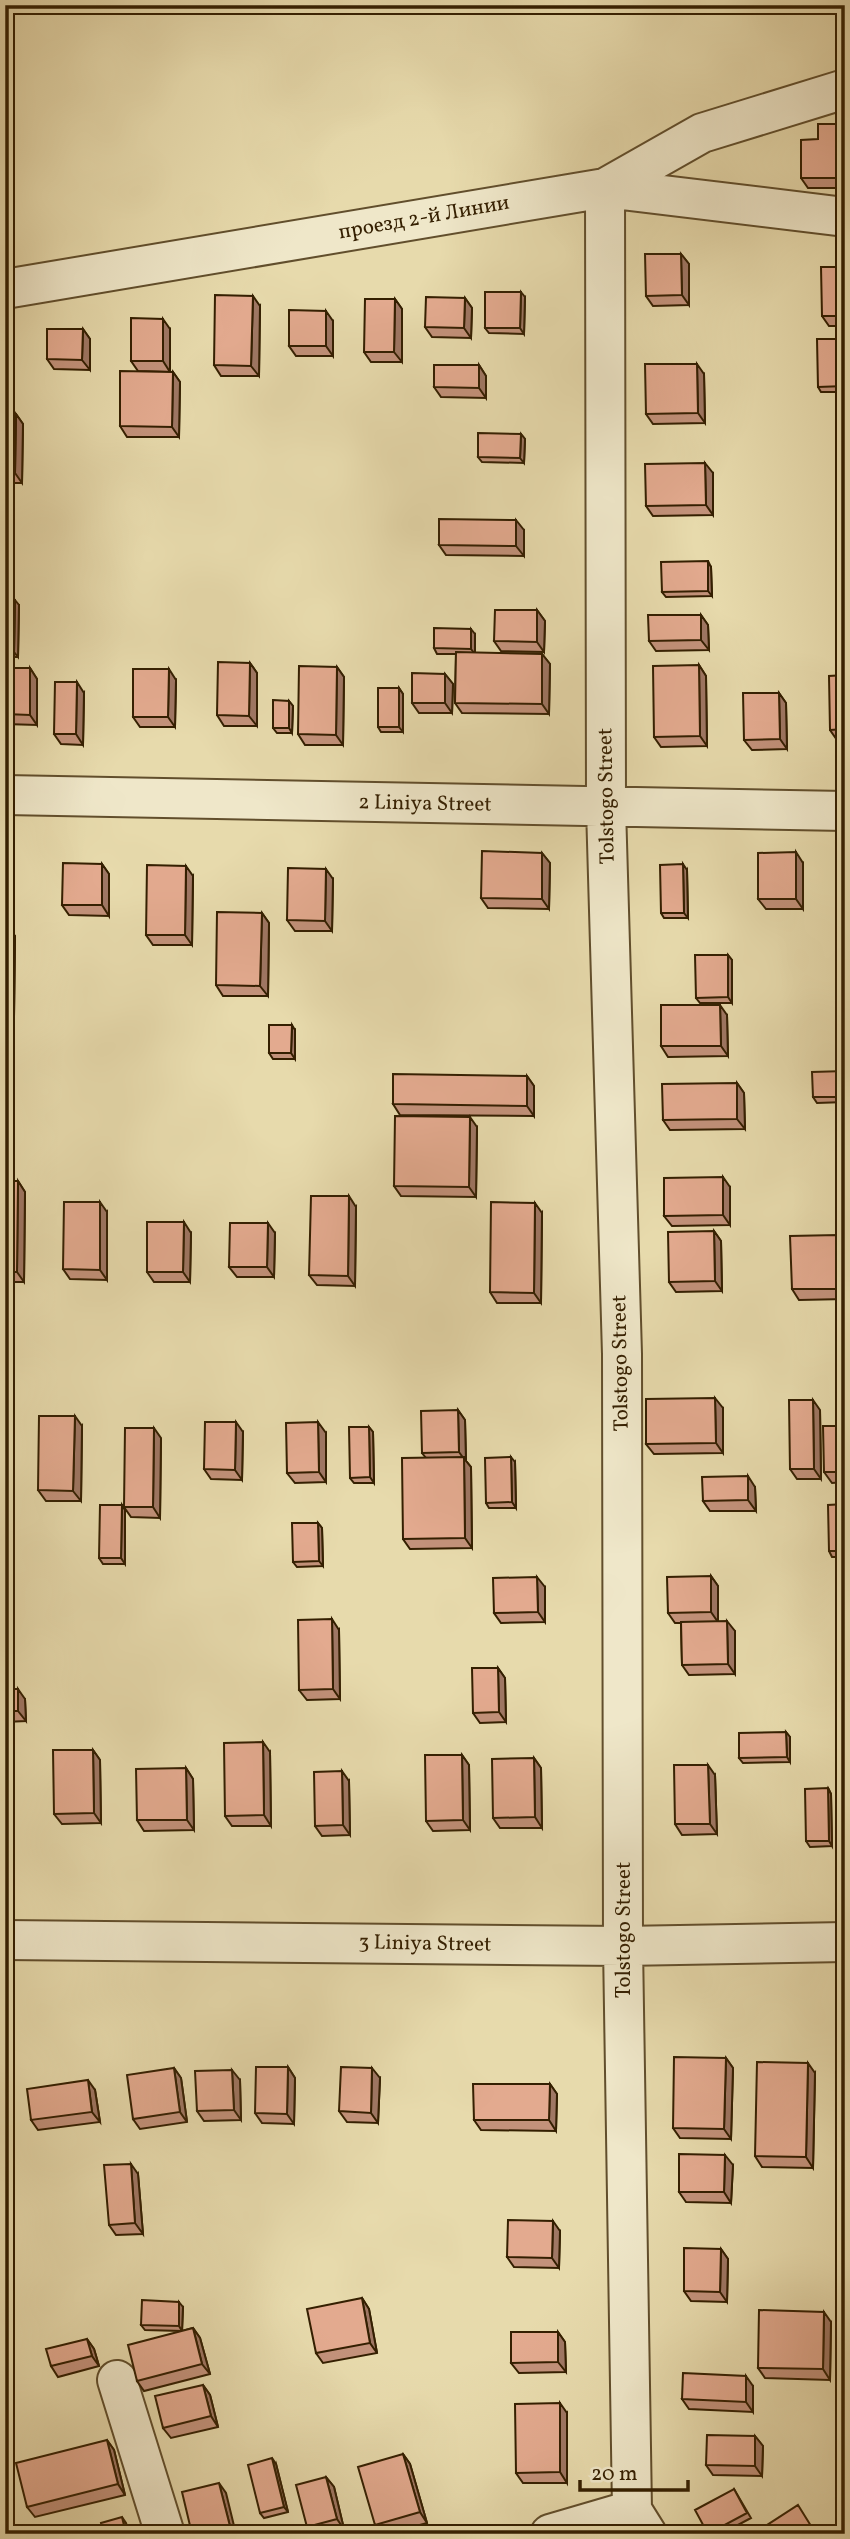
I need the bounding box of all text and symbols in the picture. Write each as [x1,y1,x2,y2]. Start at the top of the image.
street label: проезд 2-й Линии [336,189,512,247]
street label: Tolstogo Street [591,727,623,865]
street label: 2 Liniya Street [358,788,492,820]
street label: Tolstogo Street [605,1294,637,1432]
street label: Tolstogo Street [610,1862,639,1998]
street label: 3 Liniya Street [358,1928,492,1960]
scale bar [580,2448,689,2492]
text: 20 m [591,2460,637,2489]

